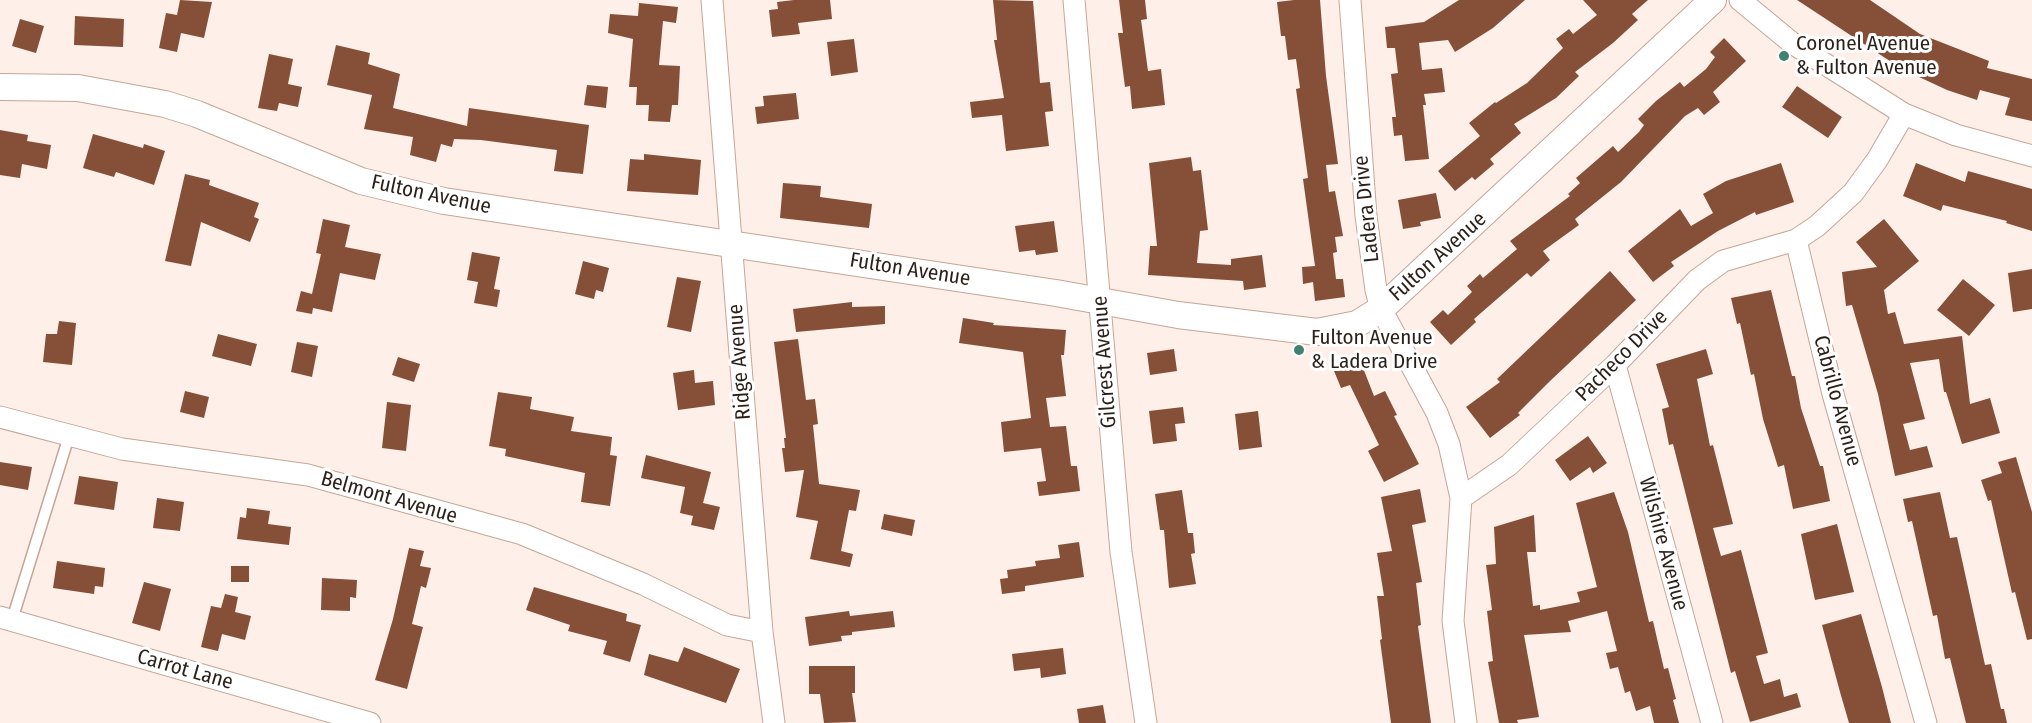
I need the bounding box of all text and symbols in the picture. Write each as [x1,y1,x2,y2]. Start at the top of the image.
place label: Coronel Avenue & Fulton Avenue [1796,31,1937,81]
marker: Coronel Avenue & Fulton Avenue [1777,49,1791,63]
street label: Ladera Drive [1349,154,1385,264]
street label: Fulton Avenue [369,170,493,220]
street label: Fulton Avenue [1384,207,1492,307]
street label: Fulton Avenue [848,248,972,292]
street label: Gilcrest Avenue [1088,295,1122,429]
street label: Ridge Avenue [723,303,757,421]
street label: Pacheco Drive [1571,305,1673,407]
place label: Fulton Avenue & Ladera Drive [1311,325,1437,375]
street label: Cabrillo Avenue [1807,333,1867,469]
marker: Fulton Avenue & Ladera Drive [1292,343,1306,357]
street label: Belmont Avenue [318,467,460,529]
street label: Wilshire Avenue [1633,475,1693,613]
street label: Carrot Lane [134,644,236,696]

